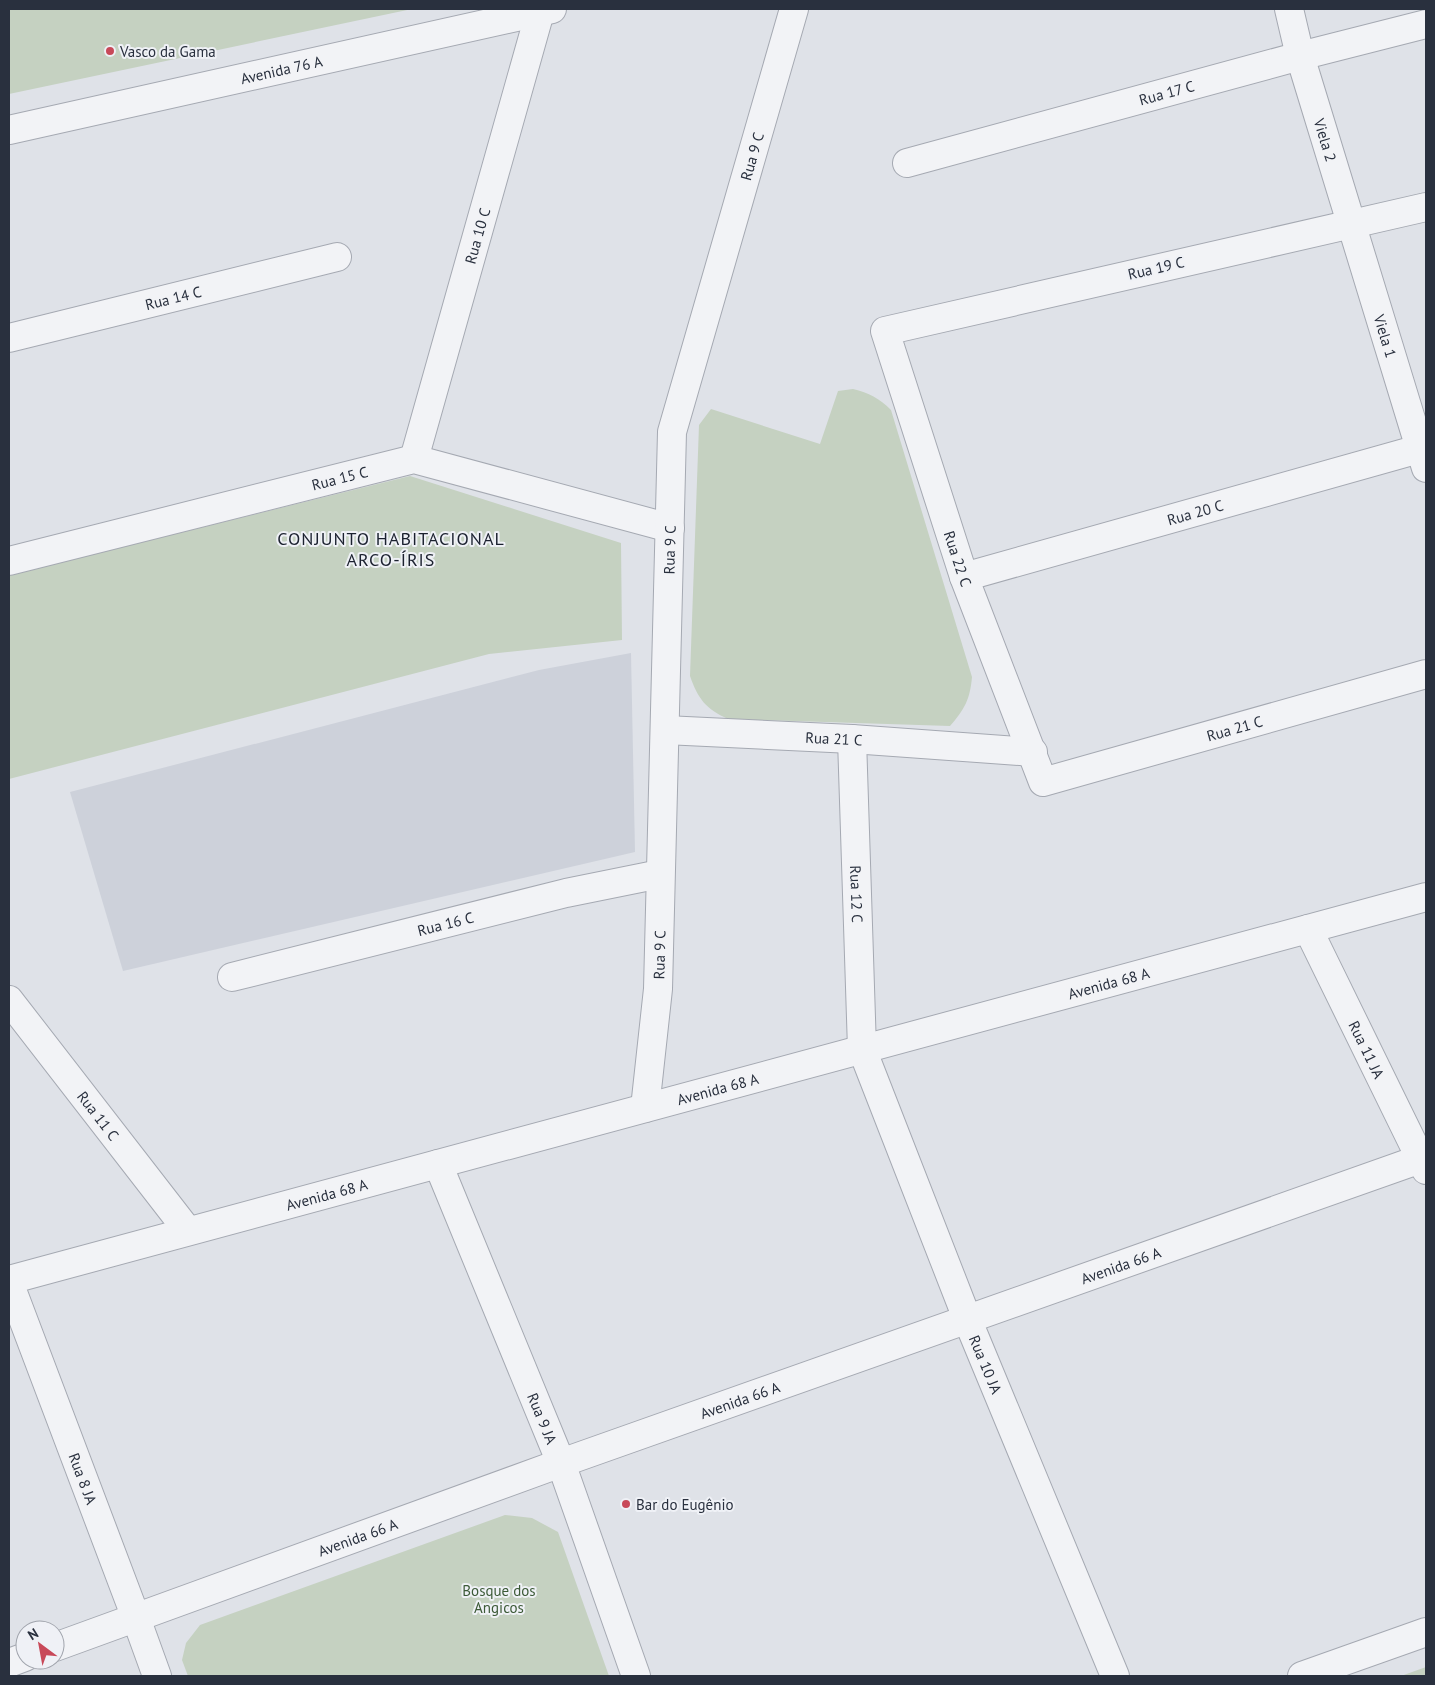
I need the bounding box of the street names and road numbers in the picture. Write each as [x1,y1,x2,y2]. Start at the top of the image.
street label: Avenida 76 A [239,51,324,88]
street label: Rua 17 C [1137,76,1196,109]
street label: Viela 2 [1310,115,1341,164]
street label: Rua 9 C [736,130,768,182]
street label: Rua 10 C [460,206,494,266]
street label: Rua 19 C [1126,252,1186,284]
street label: Rua 14 C [143,281,203,314]
street label: Viela 1 [1370,311,1401,360]
street label: Rua 15 C [310,462,370,494]
street label: Rua 20 C [1165,495,1225,529]
street label: Rua 9 C [659,525,679,575]
street label: Rua 22 C [940,528,976,589]
street label: Rua 21 C [1204,711,1265,745]
street label: Rua 21 C [805,727,863,749]
street label: Rua 12 C [847,865,867,923]
street label: Rua 16 C [415,907,475,940]
street label: Rua 9 C [649,930,669,980]
street label: Avenida 68 A [1066,963,1152,1003]
street label: Rua 11 JA [1345,1017,1389,1082]
street label: Avenida 68 A [675,1068,761,1109]
street label: Rua 11 C [73,1087,123,1144]
street label: Avenida 68 A [284,1174,370,1214]
street label: Avenida 66 A [1078,1242,1163,1288]
street label: Rua 10 JA [965,1332,1007,1397]
street label: Avenida 66 A [697,1377,782,1423]
street label: Rua 9 JA [524,1390,562,1447]
street label: Rua 8 JA [65,1450,102,1507]
street label: Avenida 66 A [315,1514,400,1560]

